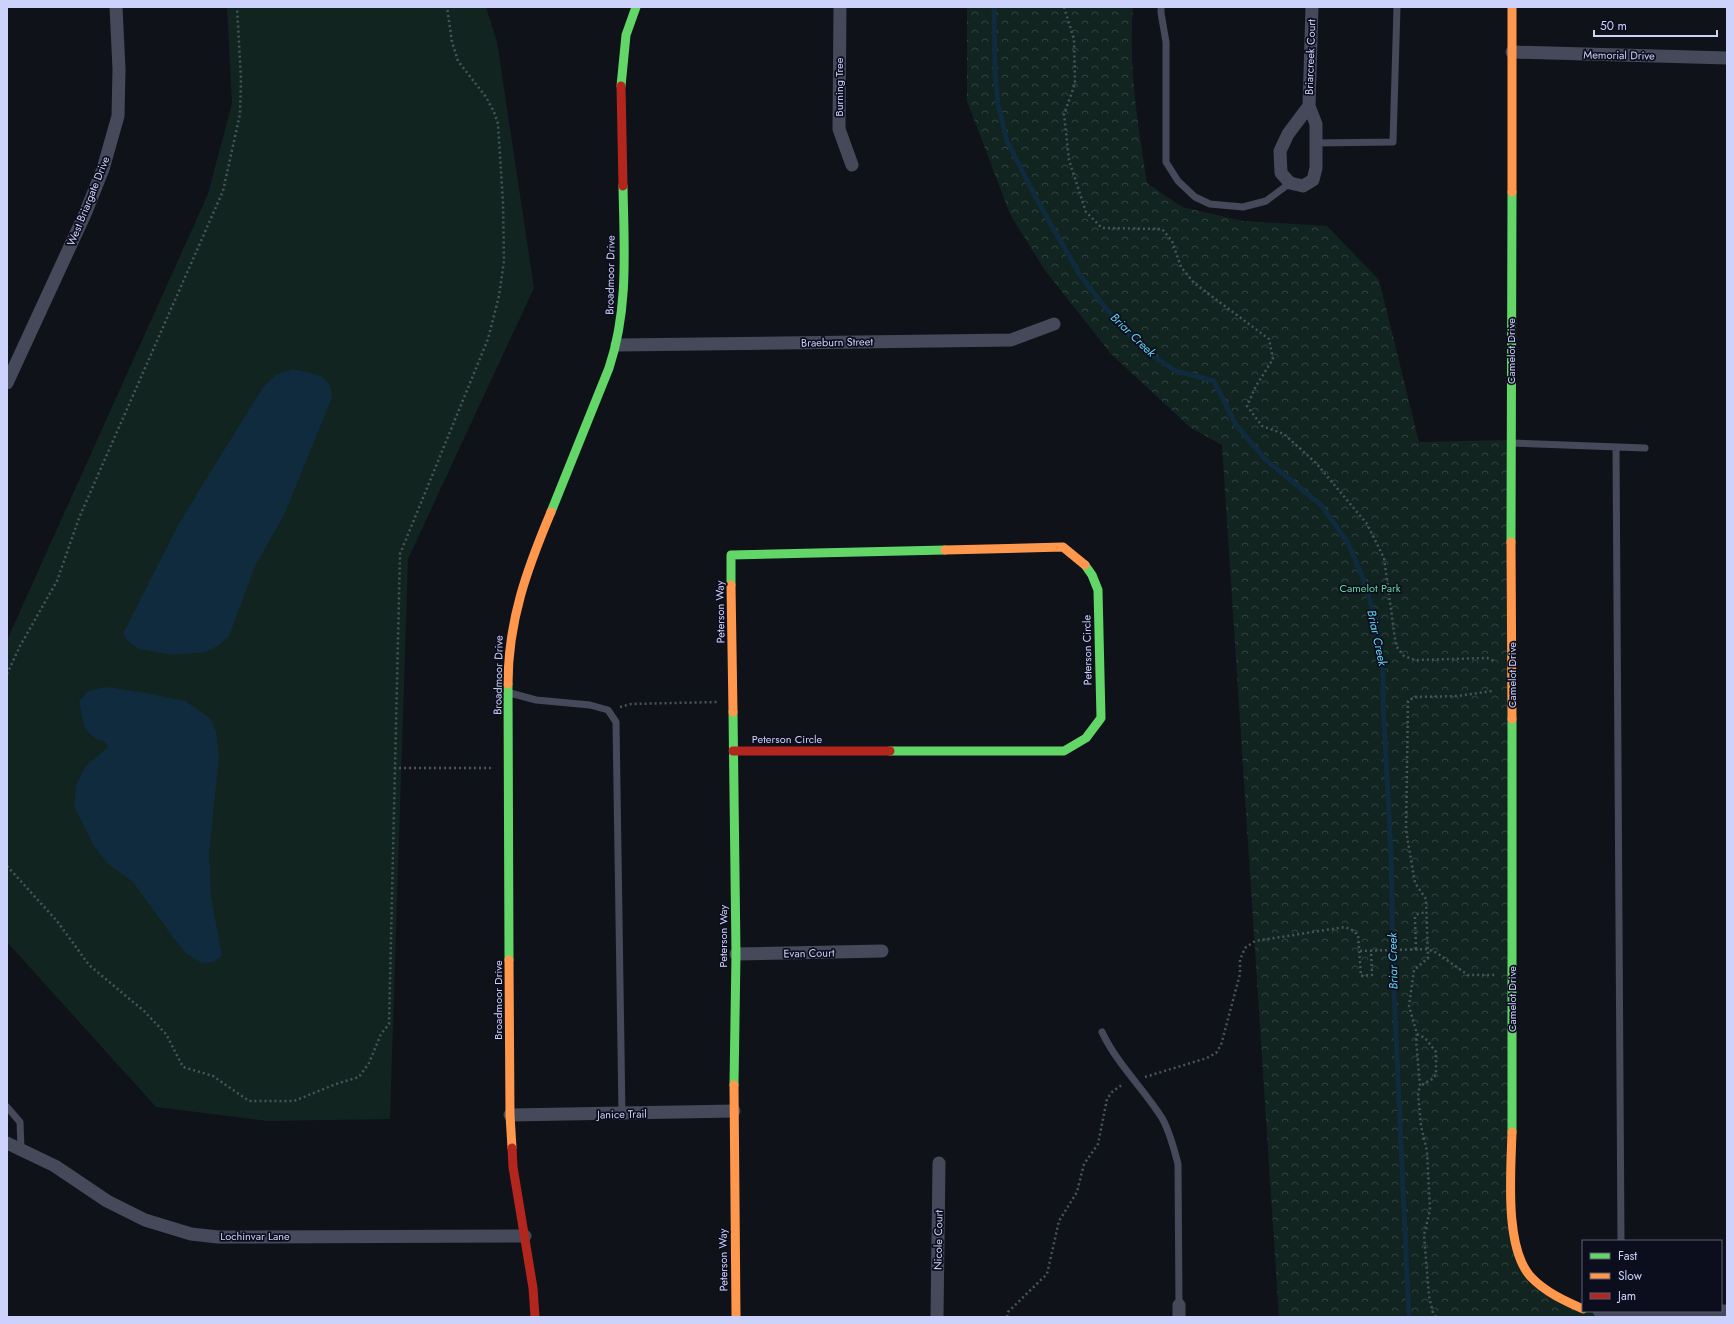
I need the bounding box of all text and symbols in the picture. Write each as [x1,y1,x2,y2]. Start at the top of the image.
scale bar [1594,12,1717,38]
text: 50 m [1600,17,1627,35]
street label: Briarcreek Court [1301,19,1319,95]
street label: Memorial Drive [1583,46,1655,64]
street label: Burning Tree [831,57,847,116]
street label: West Briargate Drive [63,153,113,248]
street label: Broadmoor Drive [601,235,619,315]
water label: Briar Creek [1106,309,1160,362]
street label: Camelot Drive [1503,318,1519,384]
street label: Braeburn Street [801,333,873,351]
street label: Peterson Way [711,580,729,644]
park label: Camelot Park [1339,580,1401,596]
water label: Briar Creek [1362,608,1392,668]
street label: Peterson Circle [1078,614,1096,685]
street label: Broadmoor Drive [489,635,507,715]
street label: Camelot Drive [1504,642,1520,708]
street label: Peterson Circle [752,731,823,747]
street label: Peterson Way [715,904,731,967]
water label: Briar Creek [1383,932,1402,990]
street label: Evan Court [783,945,835,961]
street label: Broadmoor Drive [490,960,506,1040]
street label: Camelot Drive [1504,966,1520,1032]
street label: Janice Trail [595,1106,647,1122]
street label: Nicole Court [929,1210,947,1270]
street label: Lochinvar Lane [220,1228,290,1244]
street label: Peterson Way [714,1228,732,1292]
legend [1582,1240,1722,1312]
text: Fast [1618,1247,1637,1265]
text: Slow [1618,1267,1643,1285]
text: Jam [1616,1287,1636,1305]

